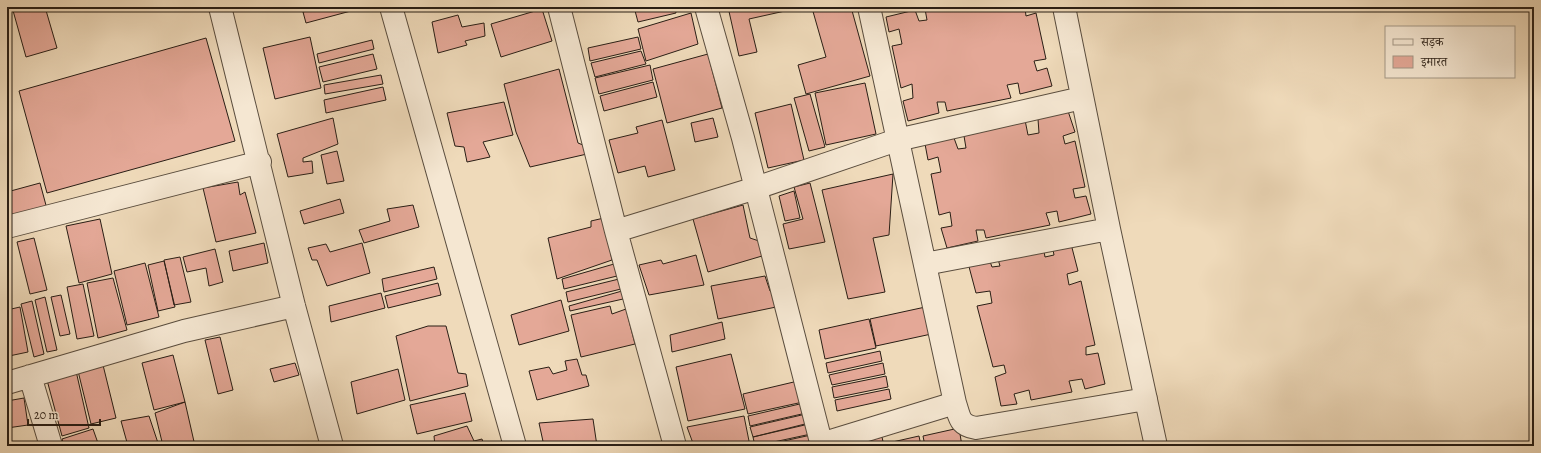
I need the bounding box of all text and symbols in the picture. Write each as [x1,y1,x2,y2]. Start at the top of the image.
legend [1385,26,1515,78]
text: सड़क [1420,34,1445,50]
text: इमारत [1420,54,1448,70]
scale bar [28,401,100,427]
text: 20 m [34,407,58,423]

